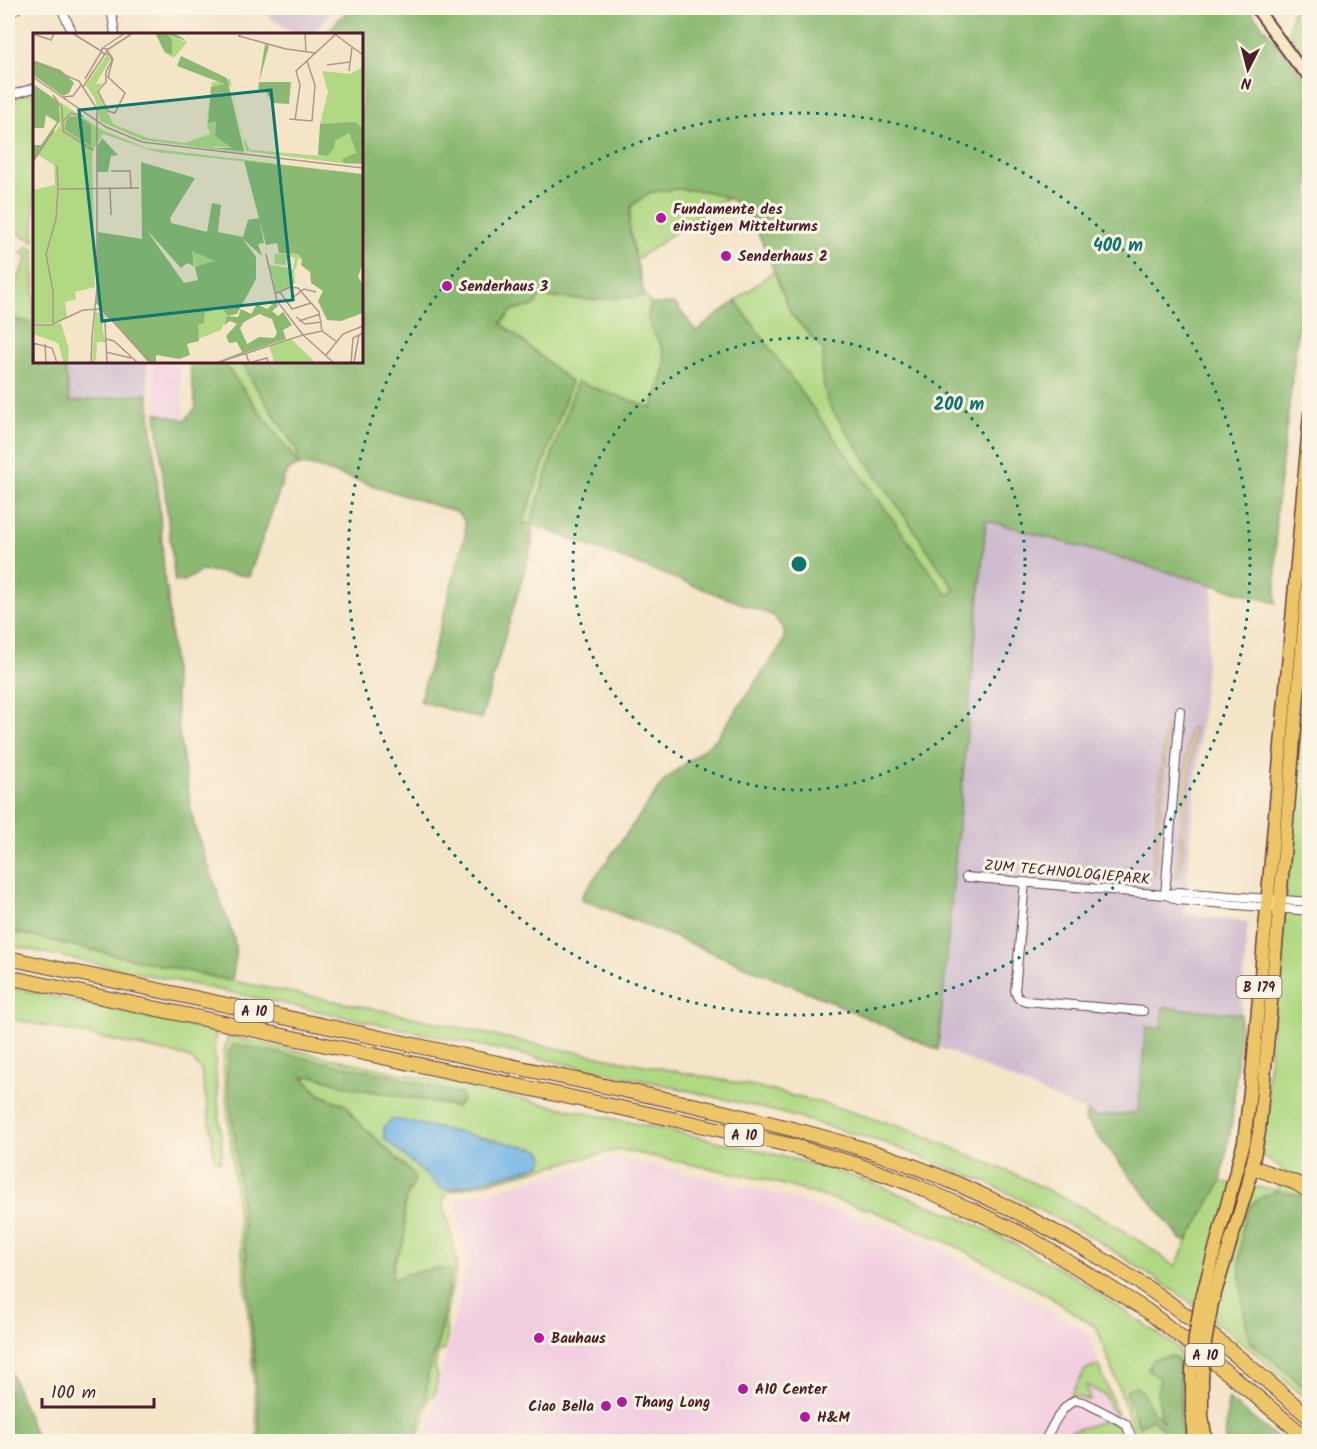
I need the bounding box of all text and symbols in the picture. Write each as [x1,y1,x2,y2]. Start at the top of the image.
inset map [33,33,363,363]
north arrow [1218,39,1278,99]
text: N [1240,69,1253,95]
place label: Fundamente des einstigen Mittelturms [673,198,818,239]
marker: Fundamente des einstigen Mittelturms [654,211,668,225]
text: 400 m [1093,232,1143,261]
place label: Senderhaus 2 [738,245,828,269]
marker: Senderhaus 2 [719,249,733,263]
place label: Senderhaus 3 [459,275,548,299]
marker: Senderhaus 3 [440,279,454,293]
text: 200 m [934,391,985,420]
centre of rings [789,554,809,574]
street label: ZUM TECHNOLOGIEPARK [983,854,1151,892]
road number: B 179 [1236,976,1282,998]
road number: A 10 [234,1000,274,1022]
road number: A 10 [724,1124,764,1146]
place label: Bauhaus [551,1327,606,1351]
marker: Bauhaus [532,1331,546,1345]
road number: A 10 [1186,1344,1224,1366]
scale bar [42,1371,154,1409]
place label: A10 Center [755,1378,827,1402]
text: 100 m [51,1379,96,1408]
marker: A10 Center [736,1382,750,1396]
place label: Thang Long [634,1391,710,1415]
place label: Ciao Bella [528,1395,594,1419]
marker: Thang Long [615,1395,629,1409]
marker: Ciao Bella [599,1399,613,1413]
place label: H&M [817,1406,851,1430]
marker: H&M [798,1410,812,1424]

